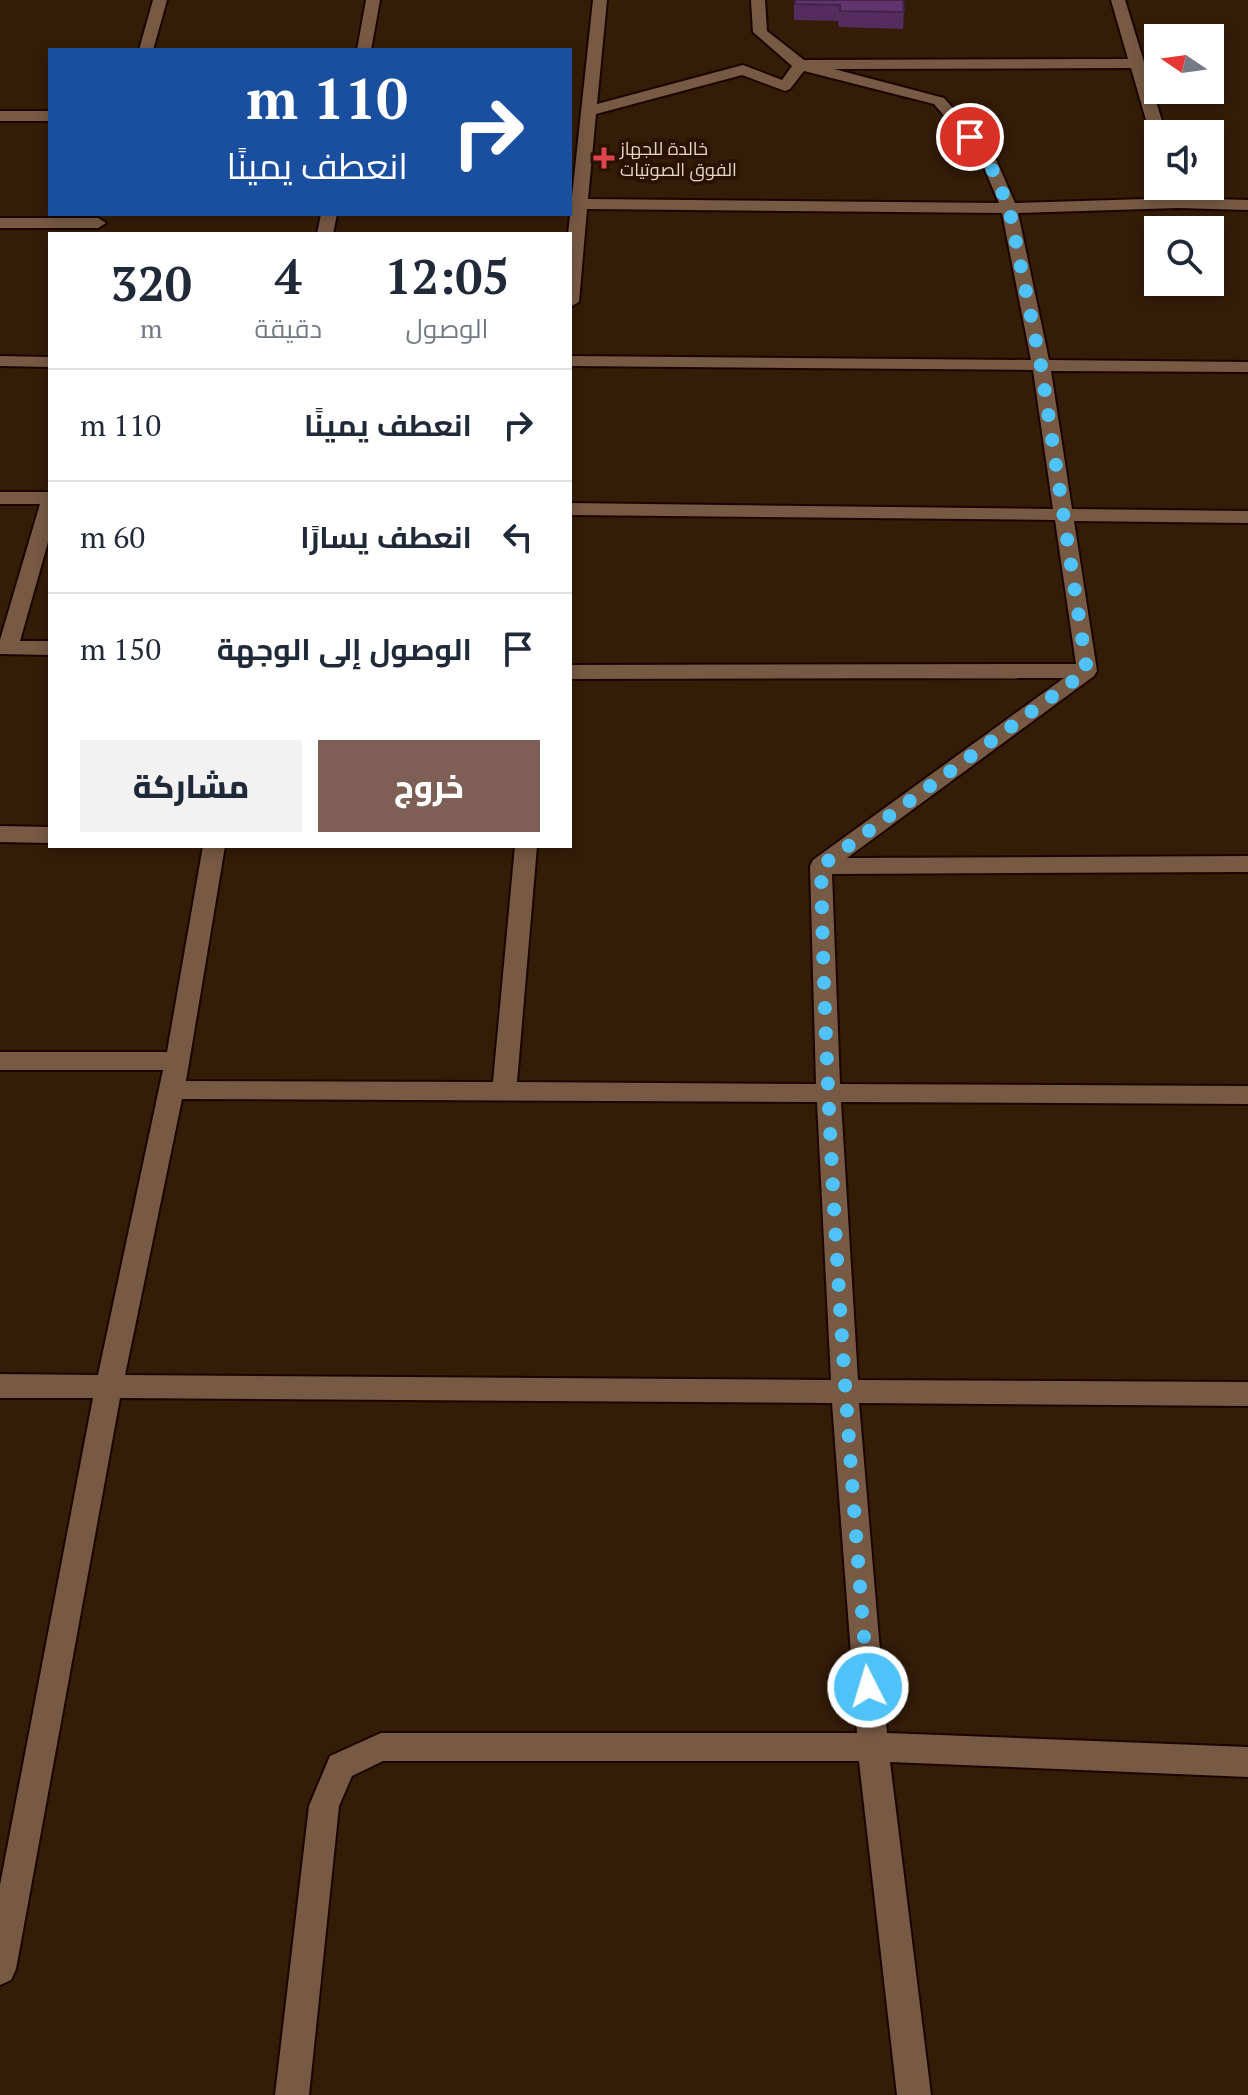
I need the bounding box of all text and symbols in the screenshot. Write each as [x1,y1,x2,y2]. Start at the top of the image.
north arrow [1144,24,1224,104]
map controls [1144,24,1224,296]
text: 110 m [246,61,408,135]
icon: right [436,80,540,184]
pin [936,103,1004,171]
icon: arrive [948,115,992,159]
button: sound [1144,120,1224,200]
place label: خالدة للجهاز الفوق الصوتيات [619,136,737,182]
text: انعطف يمينًا [226,142,408,189]
marker: خالدة للجهاز الفوق الصوتيات [595,149,613,167]
button: search [1144,216,1224,296]
text: 4 [275,244,302,308]
text: 12:05 [385,244,510,308]
text: 320 [111,251,192,315]
text: m [140,311,162,345]
text: دقيقة [254,311,322,345]
text: الوصول [406,311,488,345]
icon: right [496,403,540,447]
text: 110 m [80,405,161,445]
text: انعطف يمينًا [304,405,472,445]
icon: left [496,515,540,559]
text: 60 m [80,517,145,557]
text: انعطف يسارًا [300,517,472,557]
icon: arrive [496,627,540,671]
text: 150 m [80,629,161,669]
text: الوصول إلى الوجهة [217,629,472,669]
button: مشاركة [80,740,302,832]
button: خروج [318,740,540,832]
position arrow [826,1645,910,1729]

